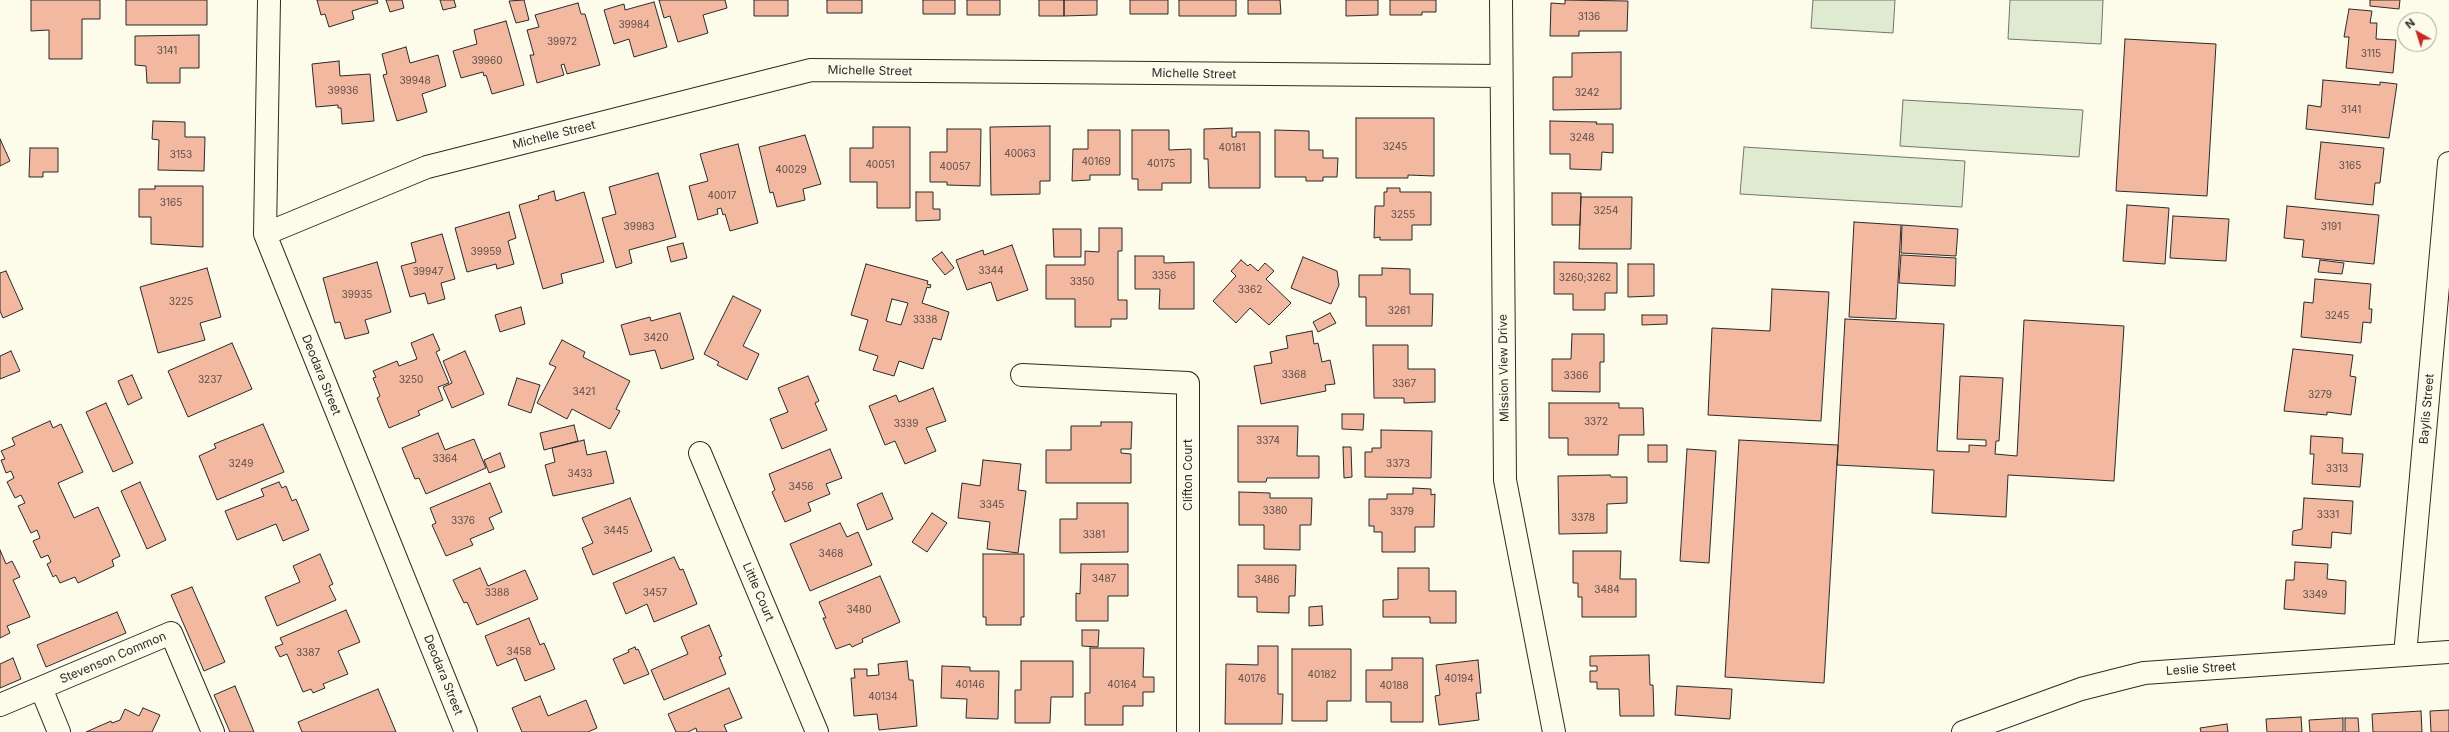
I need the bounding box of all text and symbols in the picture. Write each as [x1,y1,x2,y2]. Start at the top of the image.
house number: 3136 [1578,11,1600,23]
north arrow [2397,12,2437,52]
text: N [2402,15,2418,32]
house number: 39984 [618,19,650,31]
house number: 39972 [547,36,577,48]
house number: 3141 [157,45,177,57]
house number: 3115 [2361,48,2381,60]
house number: 39960 [471,55,503,67]
street label: Michelle Street [828,63,912,79]
street label: Michelle Street [1152,66,1236,82]
house number: 39948 [399,75,431,87]
house number: 39936 [328,85,358,97]
house number: 3242 [1575,87,1599,99]
house number: 3141 [2341,104,2361,116]
street label: Michelle Street [511,118,597,152]
house number: 3248 [1570,132,1594,144]
house number: 3245 [1383,141,1407,153]
house number: 40181 [1218,142,1246,154]
house number: 40063 [1004,148,1036,160]
house number: 3153 [170,149,192,161]
house number: 40169 [1081,156,1111,168]
house number: 40175 [1147,158,1175,170]
house number: 40051 [865,159,895,171]
house number: 3165 [2339,160,2361,172]
house number: 40057 [940,161,970,173]
house number: 40029 [775,164,807,176]
house number: 40017 [708,190,736,202]
house number: 3165 [160,197,182,209]
house number: 3254 [1594,205,1618,217]
house number: 3255 [1391,209,1415,221]
house number: 39983 [624,221,654,233]
house number: 3191 [2321,221,2341,233]
house number: 39959 [471,246,501,258]
house number: 3344 [978,265,1004,277]
house number: 39947 [413,266,443,278]
house number: 3356 [1152,270,1176,282]
house number: 3260;3262 [1559,272,1611,284]
house number: 3350 [1070,276,1094,288]
house number: 3362 [1238,284,1262,296]
house number: 39935 [342,289,372,301]
house number: 3225 [169,296,193,308]
house number: 3261 [1388,305,1410,317]
house number: 3245 [2325,310,2349,322]
house number: 3338 [913,314,937,326]
street label: Mission View Drive [1496,314,1512,422]
house number: 3420 [643,332,669,344]
street label: Deodara Street [298,333,344,417]
house number: 3368 [1282,369,1306,381]
house number: 3366 [1564,370,1588,382]
street label: Baylis Street [2417,373,2437,445]
house number: 3237 [198,374,222,386]
house number: 3250 [399,374,423,386]
house number: 3367 [1392,378,1416,390]
house number: 3421 [573,386,595,398]
house number: 3279 [2308,389,2332,401]
house number: 3372 [1584,416,1608,428]
house number: 3339 [894,418,918,430]
house number: 3374 [1256,435,1280,447]
street label: Clifton Court [1181,439,1195,511]
house number: 3364 [432,453,458,465]
house number: 3249 [229,458,253,470]
house number: 3373 [1386,458,1410,470]
house number: 3313 [2326,463,2348,475]
house number: 3433 [568,468,592,480]
house number: 3456 [789,481,813,493]
house number: 3345 [980,499,1004,511]
house number: 3380 [1263,505,1287,517]
house number: 3379 [1390,506,1414,518]
house number: 3331 [2317,509,2339,521]
house number: 3378 [1571,512,1595,524]
house number: 3376 [451,515,475,527]
house number: 3445 [603,525,629,537]
house number: 3381 [1083,529,1105,541]
house number: 3468 [818,548,844,560]
street label: Little Court [739,561,777,623]
house number: 3487 [1092,573,1116,585]
house number: 3486 [1254,574,1280,586]
house number: 3484 [1594,584,1620,596]
house number: 3388 [485,587,509,599]
house number: 3457 [643,587,667,599]
house number: 3349 [2302,589,2328,601]
house number: 3480 [846,604,872,616]
street label: Stevenson Common [58,629,168,687]
street label: Deodara Street [420,633,466,717]
house number: 3458 [507,646,531,658]
house number: 3387 [296,647,320,659]
street label: Leslie Street [2166,659,2236,679]
house number: 40182 [1307,669,1337,681]
house number: 40176 [1238,673,1266,685]
house number: 40194 [1444,673,1474,685]
house number: 40146 [955,679,985,691]
house number: 40164 [1107,679,1137,691]
house number: 40188 [1379,680,1409,692]
house number: 40134 [868,691,898,703]

